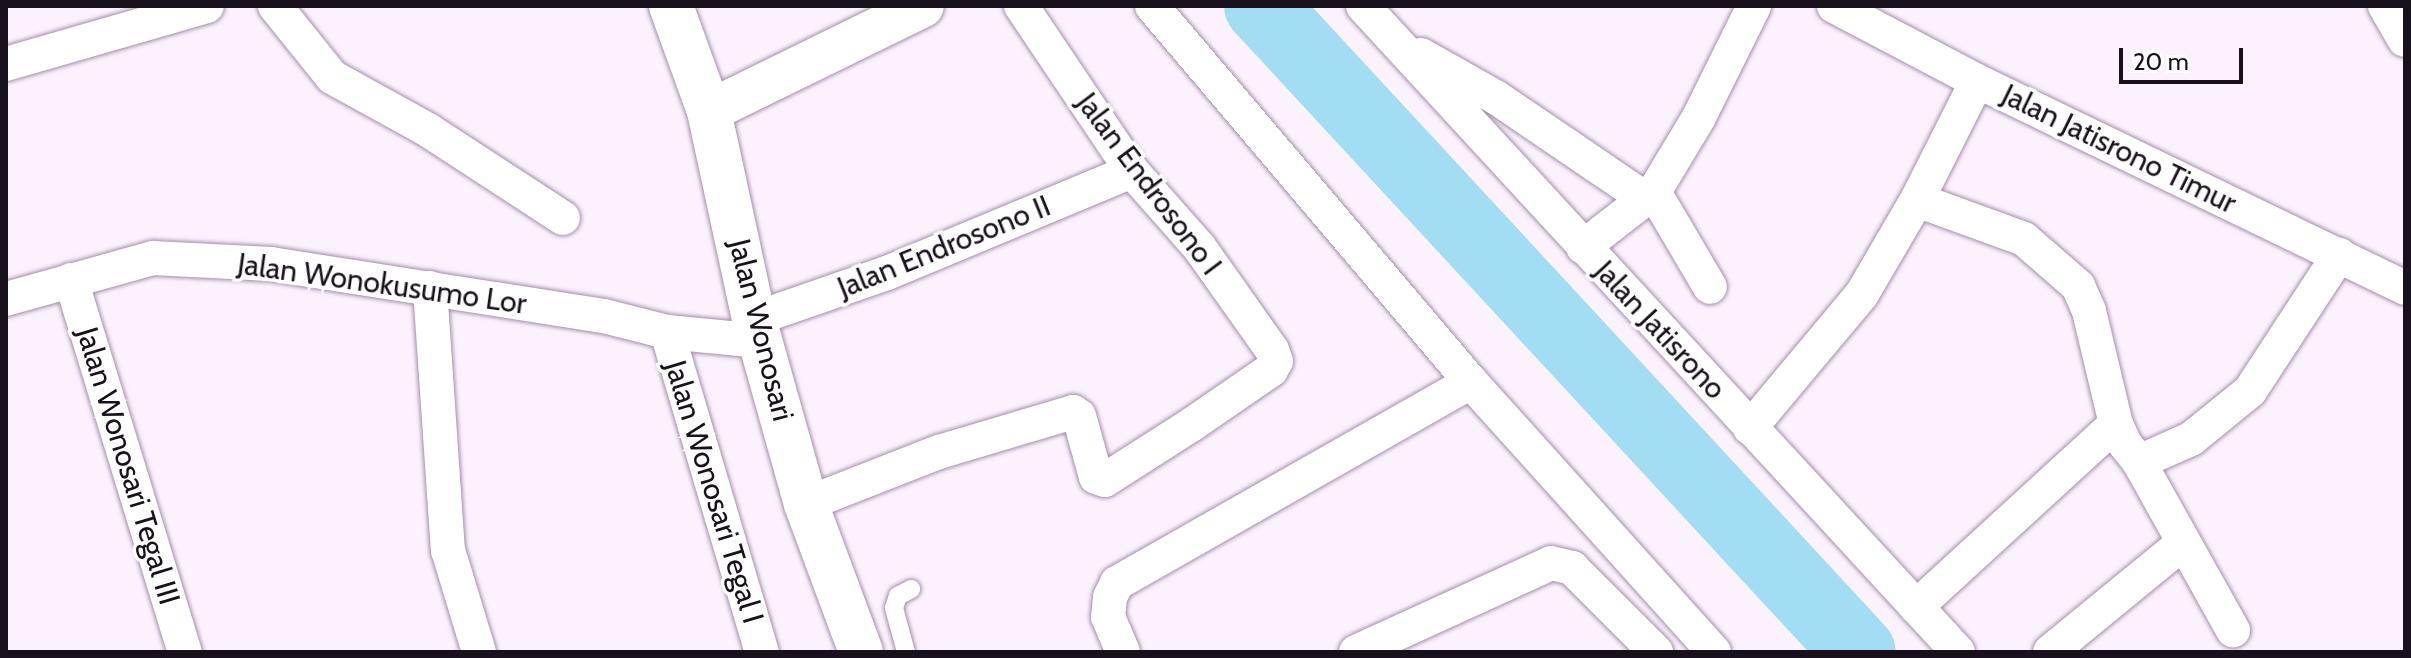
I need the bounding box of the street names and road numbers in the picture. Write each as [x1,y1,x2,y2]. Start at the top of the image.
street label: Jalan Jatisrono Timur [1996,77,2242,221]
street label: Jalan Endrosono I [1069,86,1229,282]
street label: Jalan Endrosono II [832,188,1056,306]
street label: Jalan Wonosari [721,235,801,425]
street label: Jalan Wonokusumo Lor [235,246,529,322]
street label: Jalan Jatisrono [1587,253,1733,407]
street label: Jalan Wonosari Tegal III [69,323,187,609]
street label: Jalan Wonosari Tegal I [657,356,771,628]

